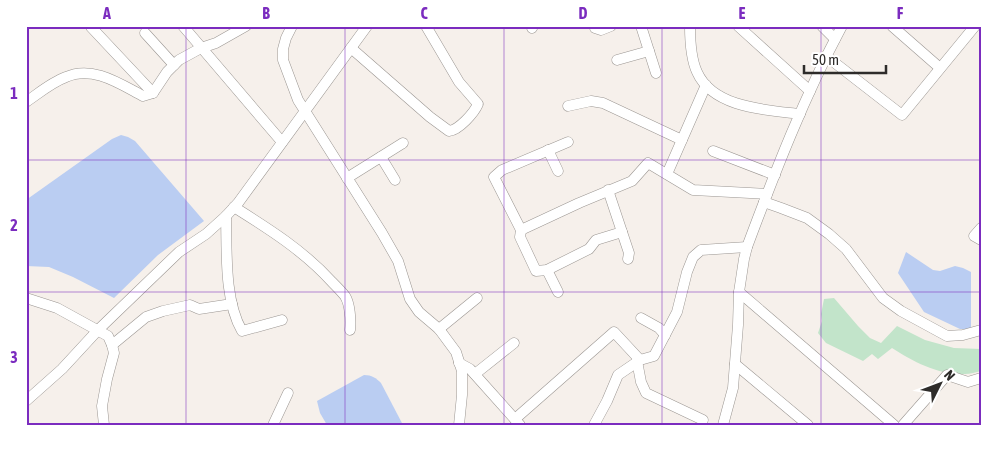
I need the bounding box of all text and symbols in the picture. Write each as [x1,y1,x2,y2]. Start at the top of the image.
text: A [102,4,111,22]
text: B [262,4,270,22]
text: C [420,4,428,22]
text: D [579,4,588,22]
text: E [739,4,746,22]
text: F [897,4,904,22]
scale bar [804,42,887,74]
text: 50 m [812,51,839,68]
text: 1 [10,84,18,102]
text: 2 [10,216,18,234]
text: 3 [10,348,18,366]
north arrow [914,358,964,408]
text: N [941,367,958,384]

